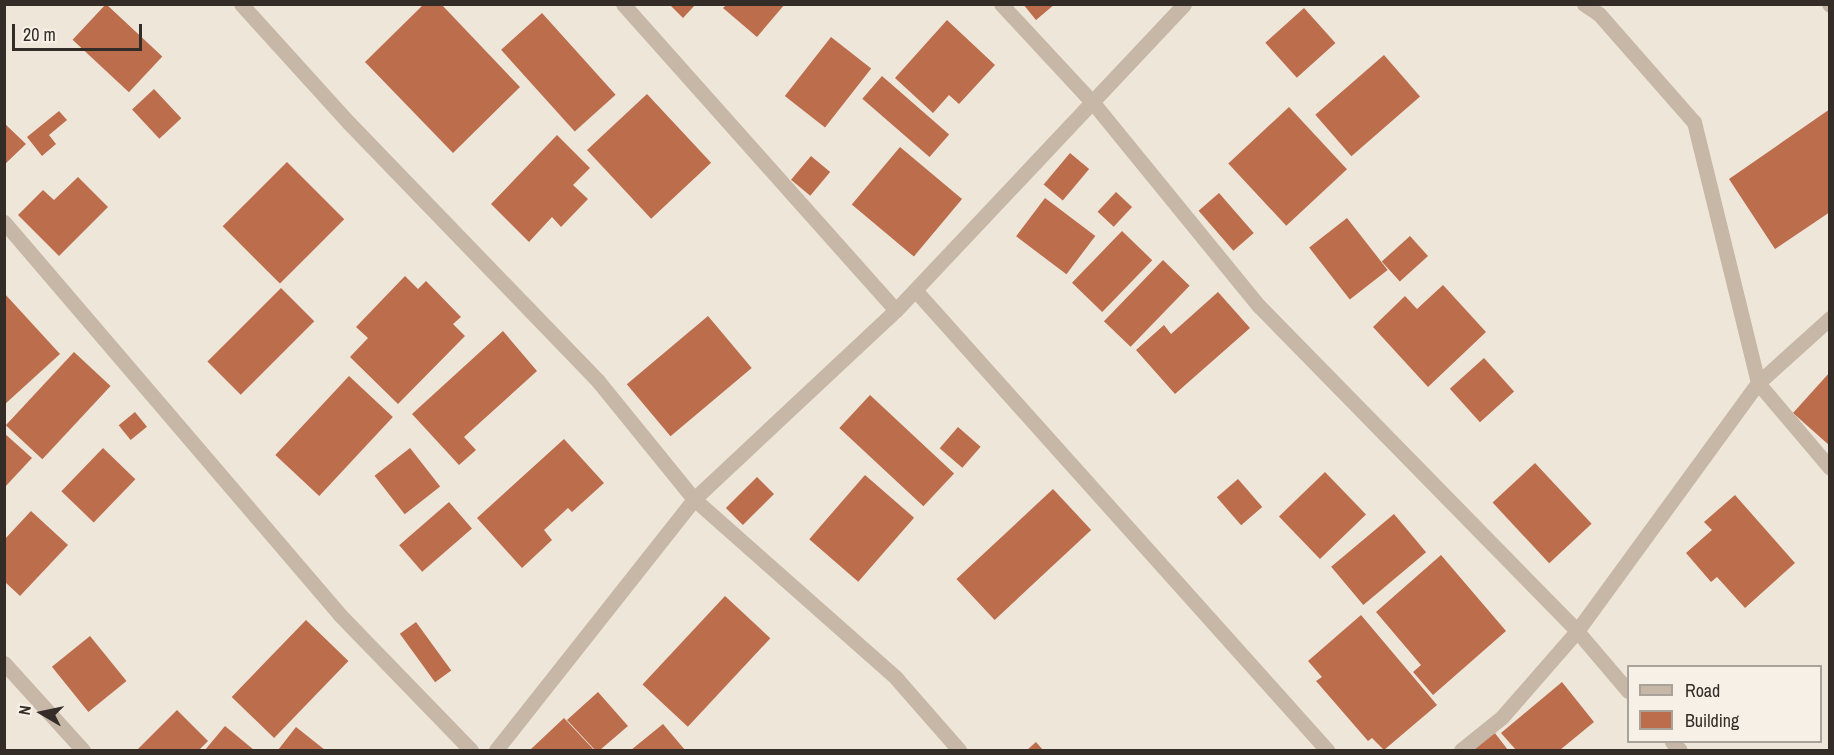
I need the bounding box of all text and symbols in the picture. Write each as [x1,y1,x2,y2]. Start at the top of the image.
scale bar [15,12,146,50]
text: 20 m [23,22,56,47]
legend [1627,665,1822,743]
text: Road [1685,678,1720,703]
north arrow [12,683,72,743]
text: N [13,704,36,717]
text: Building [1685,708,1739,733]

